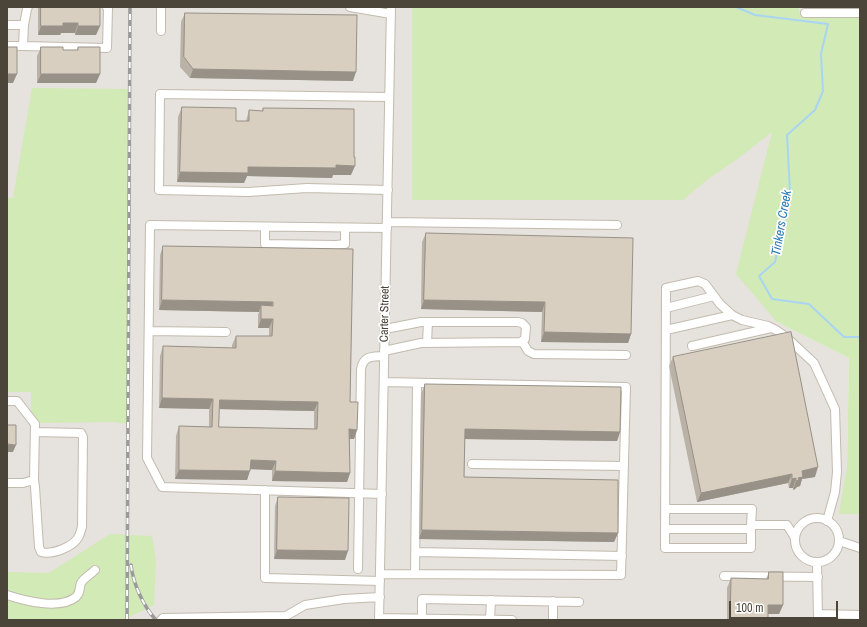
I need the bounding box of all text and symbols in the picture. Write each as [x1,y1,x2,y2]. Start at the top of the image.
water label: Tinkers Creek [769,189,795,257]
street label: Carter Street [377,286,393,342]
scale bar [731,593,840,619]
text: 100 m [736,600,763,616]

